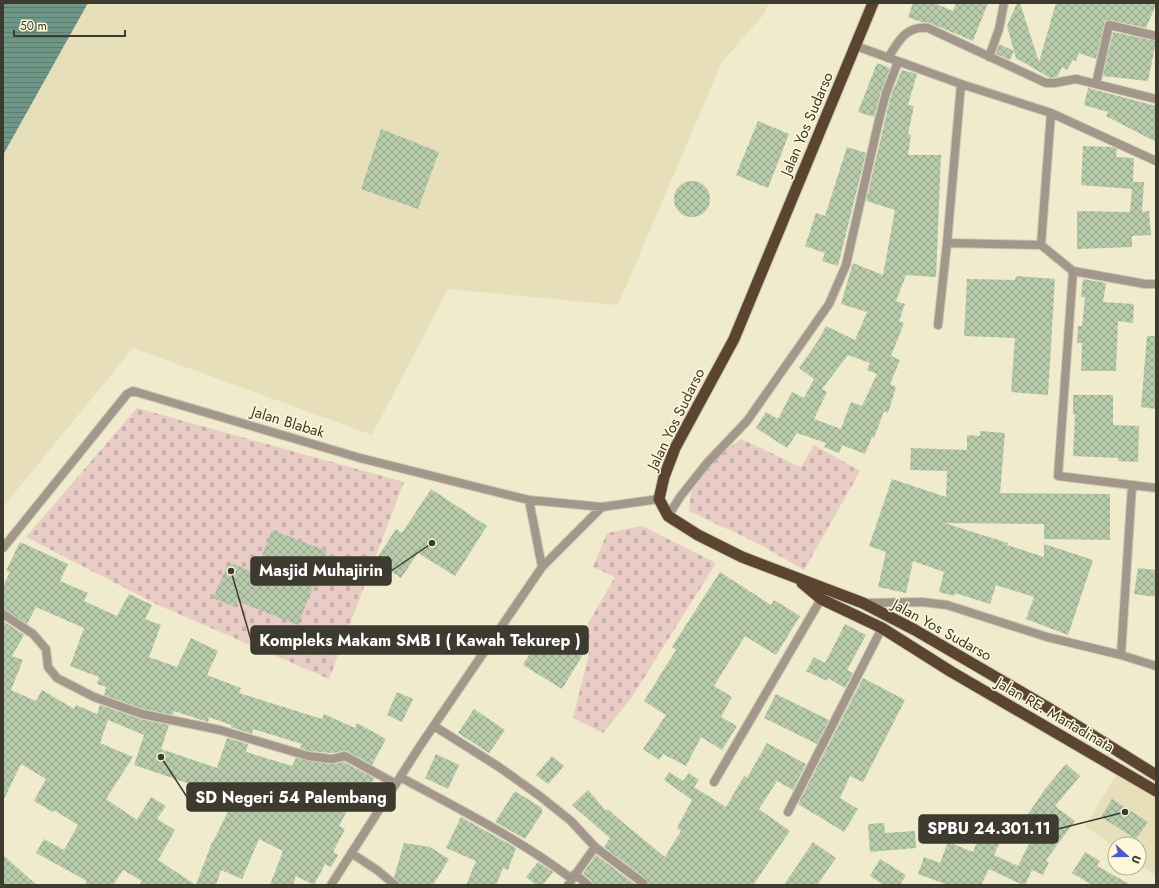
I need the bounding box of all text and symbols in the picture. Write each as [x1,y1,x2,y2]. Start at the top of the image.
scale bar [14,12,125,38]
text: 50 m [20,17,47,35]
street label: Jalan Yos Sudarso [774,69,839,181]
street label: Jalan Yos Sudarso [641,364,710,475]
street label: Jalan Blabak [247,400,328,444]
callout: Masjid Muhajirin [251,557,391,585]
text: Masjid Muhajirin [259,559,383,582]
street label: Jalan Yos Sudarso [886,593,996,666]
callout: Kompleks Makam SMB I ( Kawah Tekurep ) [251,626,588,654]
text: Kompleks Makam SMB I ( Kawah Tekurep ) [259,629,581,652]
street label: Jalan RE. Martadinata [990,671,1118,758]
callout: SD Negeri 54 Palembang [187,783,395,811]
text: SD Negeri 54 Palembang [195,786,387,809]
callout: SPBU 24.301.11 [919,815,1058,843]
text: SPBU 24.301.11 [927,817,1051,840]
north arrow [1107,836,1147,876]
text: U [1127,853,1145,866]

